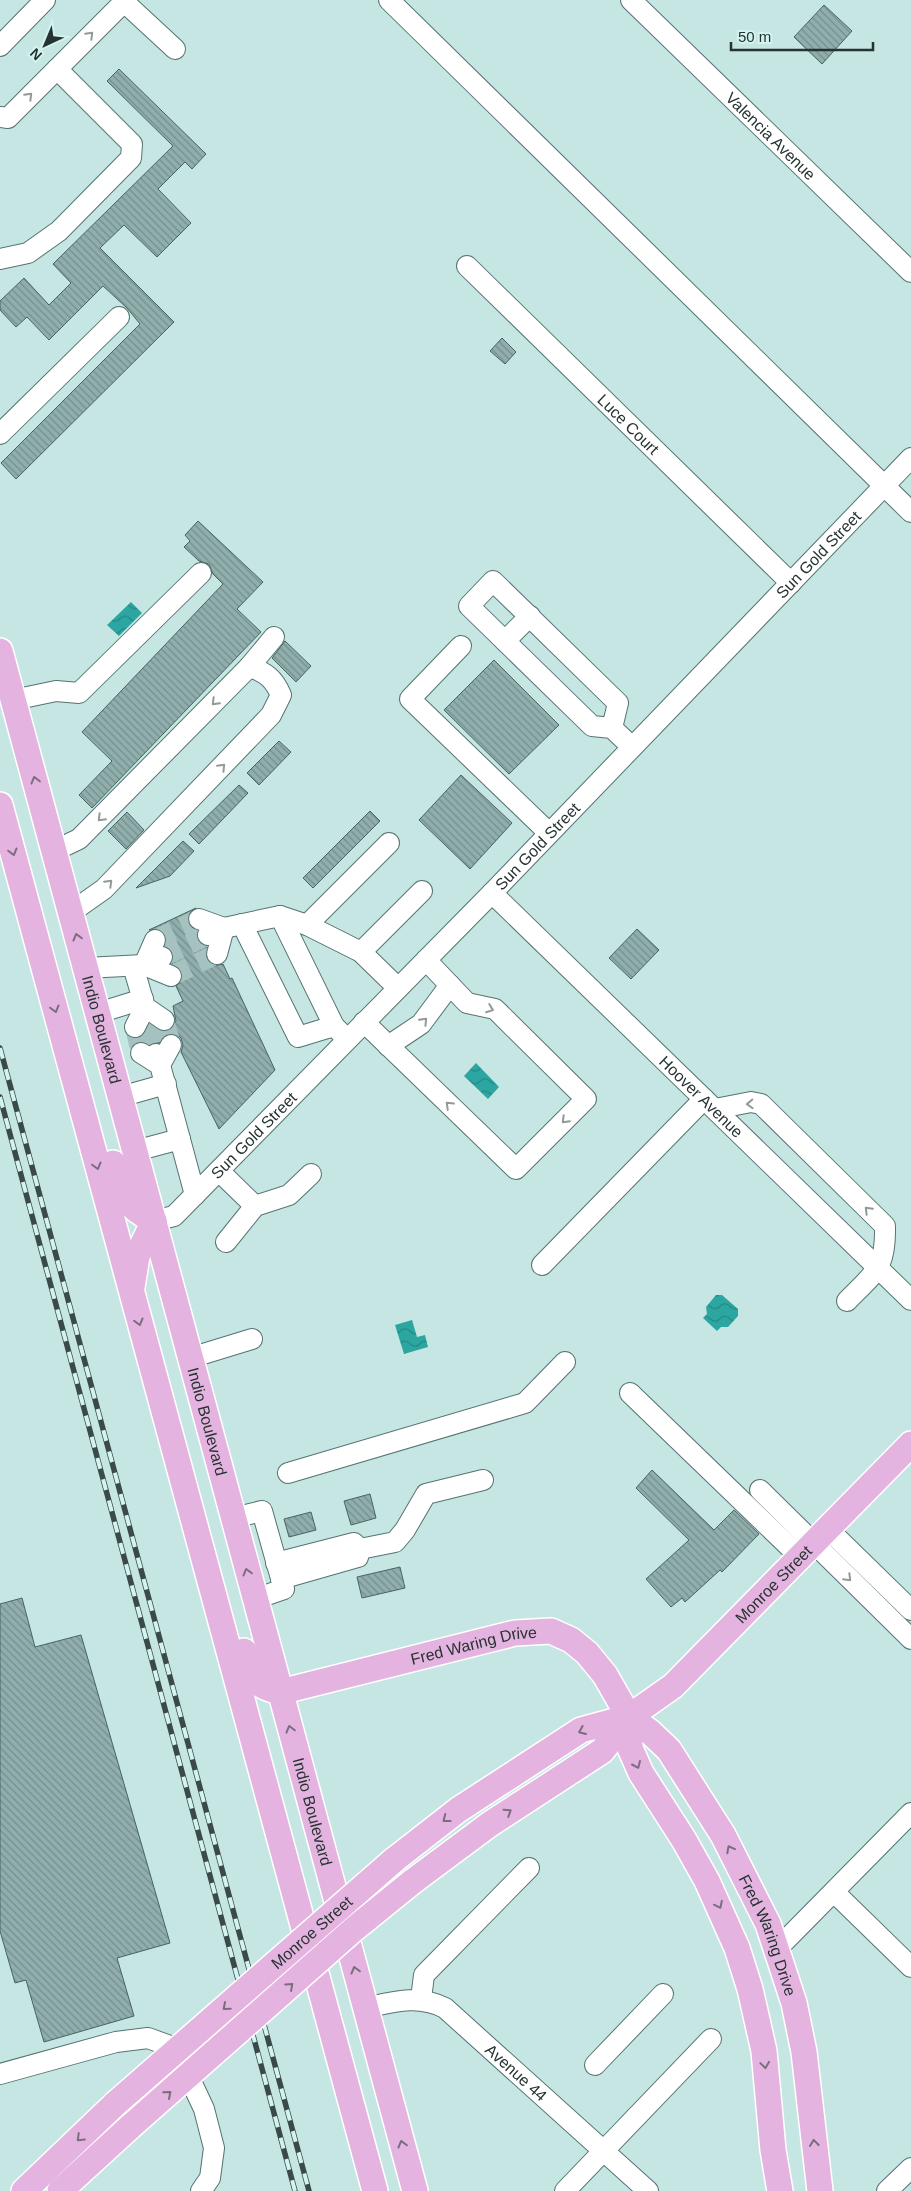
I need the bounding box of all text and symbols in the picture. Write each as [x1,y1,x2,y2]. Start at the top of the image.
north arrow [20,20,70,70]
scale bar [731,20,874,52]
text: 50 m [738,28,771,45]
one-way arrow [85,32,94,41]
text: N [27,45,45,64]
street label: Valencia Avenue [723,89,819,183]
one-way arrow [24,93,33,102]
street label: Luce Court [595,391,663,458]
street label: Sun Gold Street [772,507,864,601]
one-way arrow [211,696,220,705]
one-way arrow [216,763,225,772]
one-way arrow [30,777,40,785]
street label: Sun Gold Street [492,799,583,893]
one-way arrow [97,812,106,821]
one-way arrow [7,847,17,855]
one-way arrow [103,880,112,889]
one-way arrow [72,933,83,942]
street label: Indio Boulevard [79,974,125,1085]
one-way arrow [485,1003,494,1013]
one-way arrow [49,1004,60,1013]
one-way arrow [418,1017,427,1026]
street label: Hoover Avenue [656,1052,747,1141]
street label: Sun Gold Street [208,1088,300,1182]
one-way arrow [745,1099,753,1109]
one-way arrow [446,1102,455,1111]
one-way arrow [562,1114,571,1123]
one-way arrow [91,1161,102,1170]
one-way arrow [865,1207,874,1216]
one-way arrow [134,1318,144,1326]
street label: Indio Boulevard [185,1366,230,1477]
street label: Monroe Street [732,1542,815,1626]
one-way arrow [243,1568,253,1576]
one-way arrow [842,1572,851,1581]
street label: Fred Waring Drive [409,1623,537,1667]
one-way arrow [578,1724,587,1735]
one-way arrow [285,1725,295,1733]
street label: Indio Boulevard [290,1756,335,1868]
one-way arrow [631,1760,642,1769]
one-way arrow [503,1809,512,1819]
one-way arrow [442,1813,452,1822]
one-way arrow [726,1846,736,1855]
street label: Fred Waring Drive [736,1872,800,1998]
street label: Monroe Street [268,1892,356,1972]
one-way arrow [713,1900,723,1909]
one-way arrow [350,1966,361,1975]
one-way arrow [284,1983,293,1992]
one-way arrow [222,2001,231,2010]
street label: Avenue 44 [482,2040,550,2104]
one-way arrow [760,2061,770,2069]
one-way arrow [162,2091,171,2100]
one-way arrow [76,2132,85,2141]
one-way arrow [809,2138,820,2146]
one-way arrow [397,2139,408,2148]

